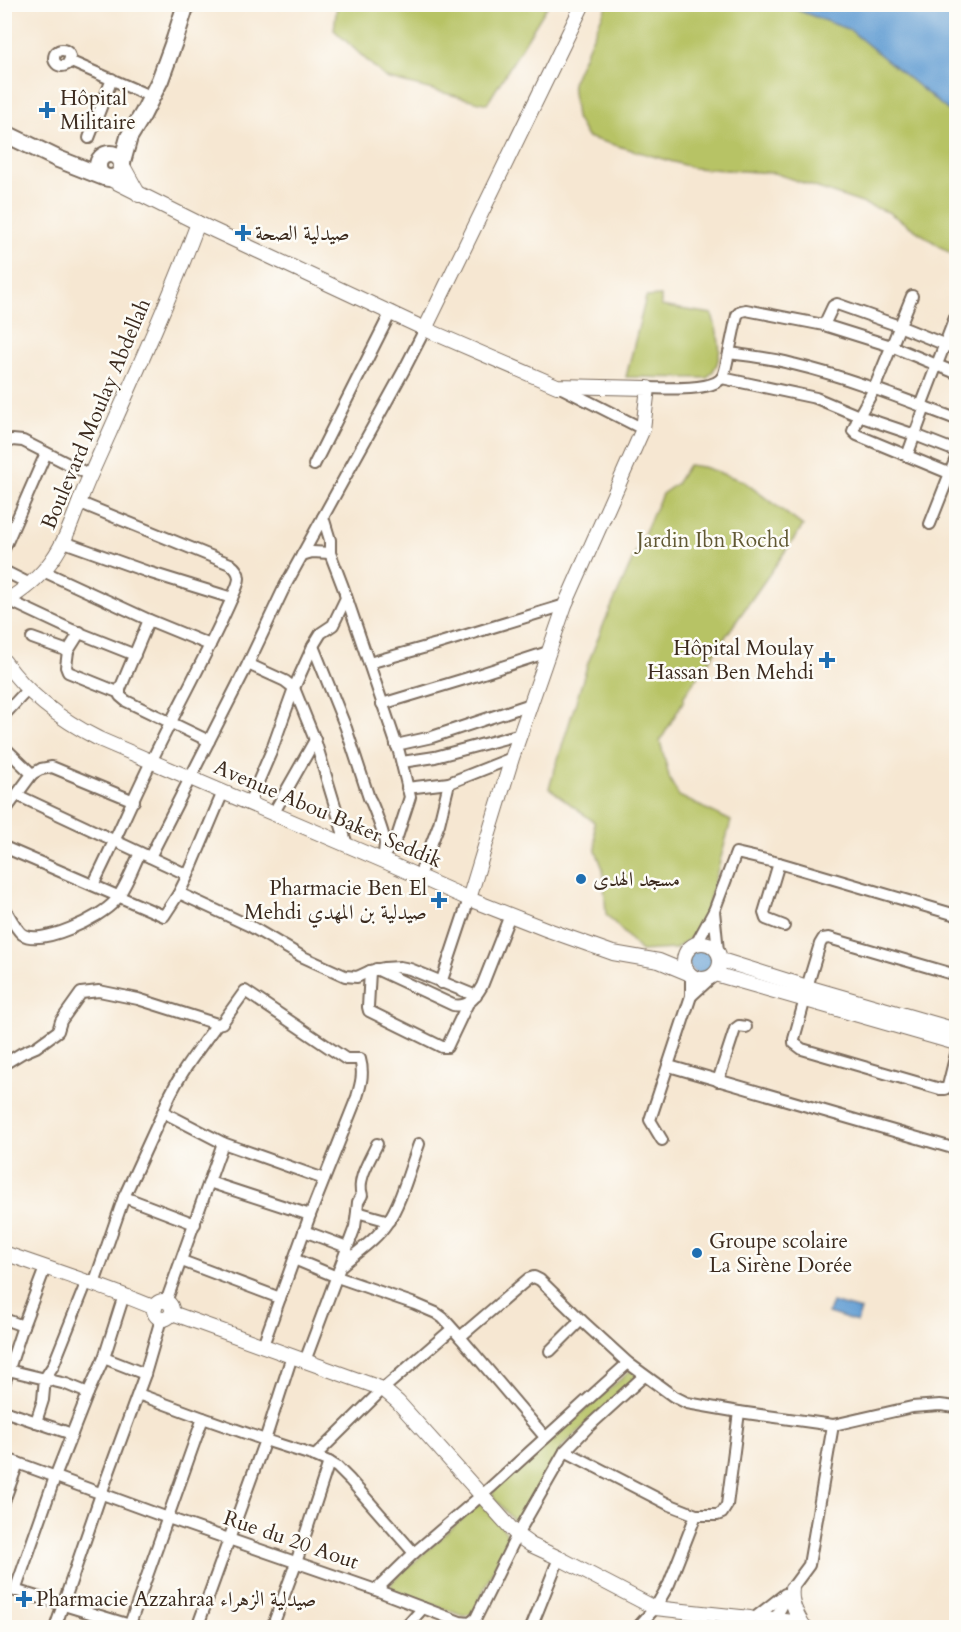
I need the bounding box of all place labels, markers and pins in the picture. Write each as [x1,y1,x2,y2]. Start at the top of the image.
place label: Hôpital Militaire [60,84,136,137]
marker: Hôpital Militaire [38,101,56,119]
place label: صيدلية الصحة [255,219,350,248]
marker: صيدلية الصحة [236,226,250,240]
place label: Hôpital Moulay Hassan Ben Mehdi [647,634,814,687]
marker: Hôpital Moulay Hassan Ben Mehdi [818,651,836,669]
place label: مسجد الهدى [593,865,680,894]
marker: مسجد الهدى [574,872,588,886]
place label: Pharmacie Ben El Mehdi صيدلية بن المهدي [244,874,427,928]
marker: Pharmacie Ben El Mehdi صيدلية بن المهدي [432,893,446,907]
place label: Groupe scolaire La Sirène Dorée [709,1227,852,1280]
marker: Groupe scolaire La Sirène Dorée [690,1246,704,1260]
place label: Pharmacie Azzahraa صيدلية الزهراء [36,1585,317,1614]
marker: Pharmacie Azzahraa صيدلية الزهراء [17,1592,31,1606]

